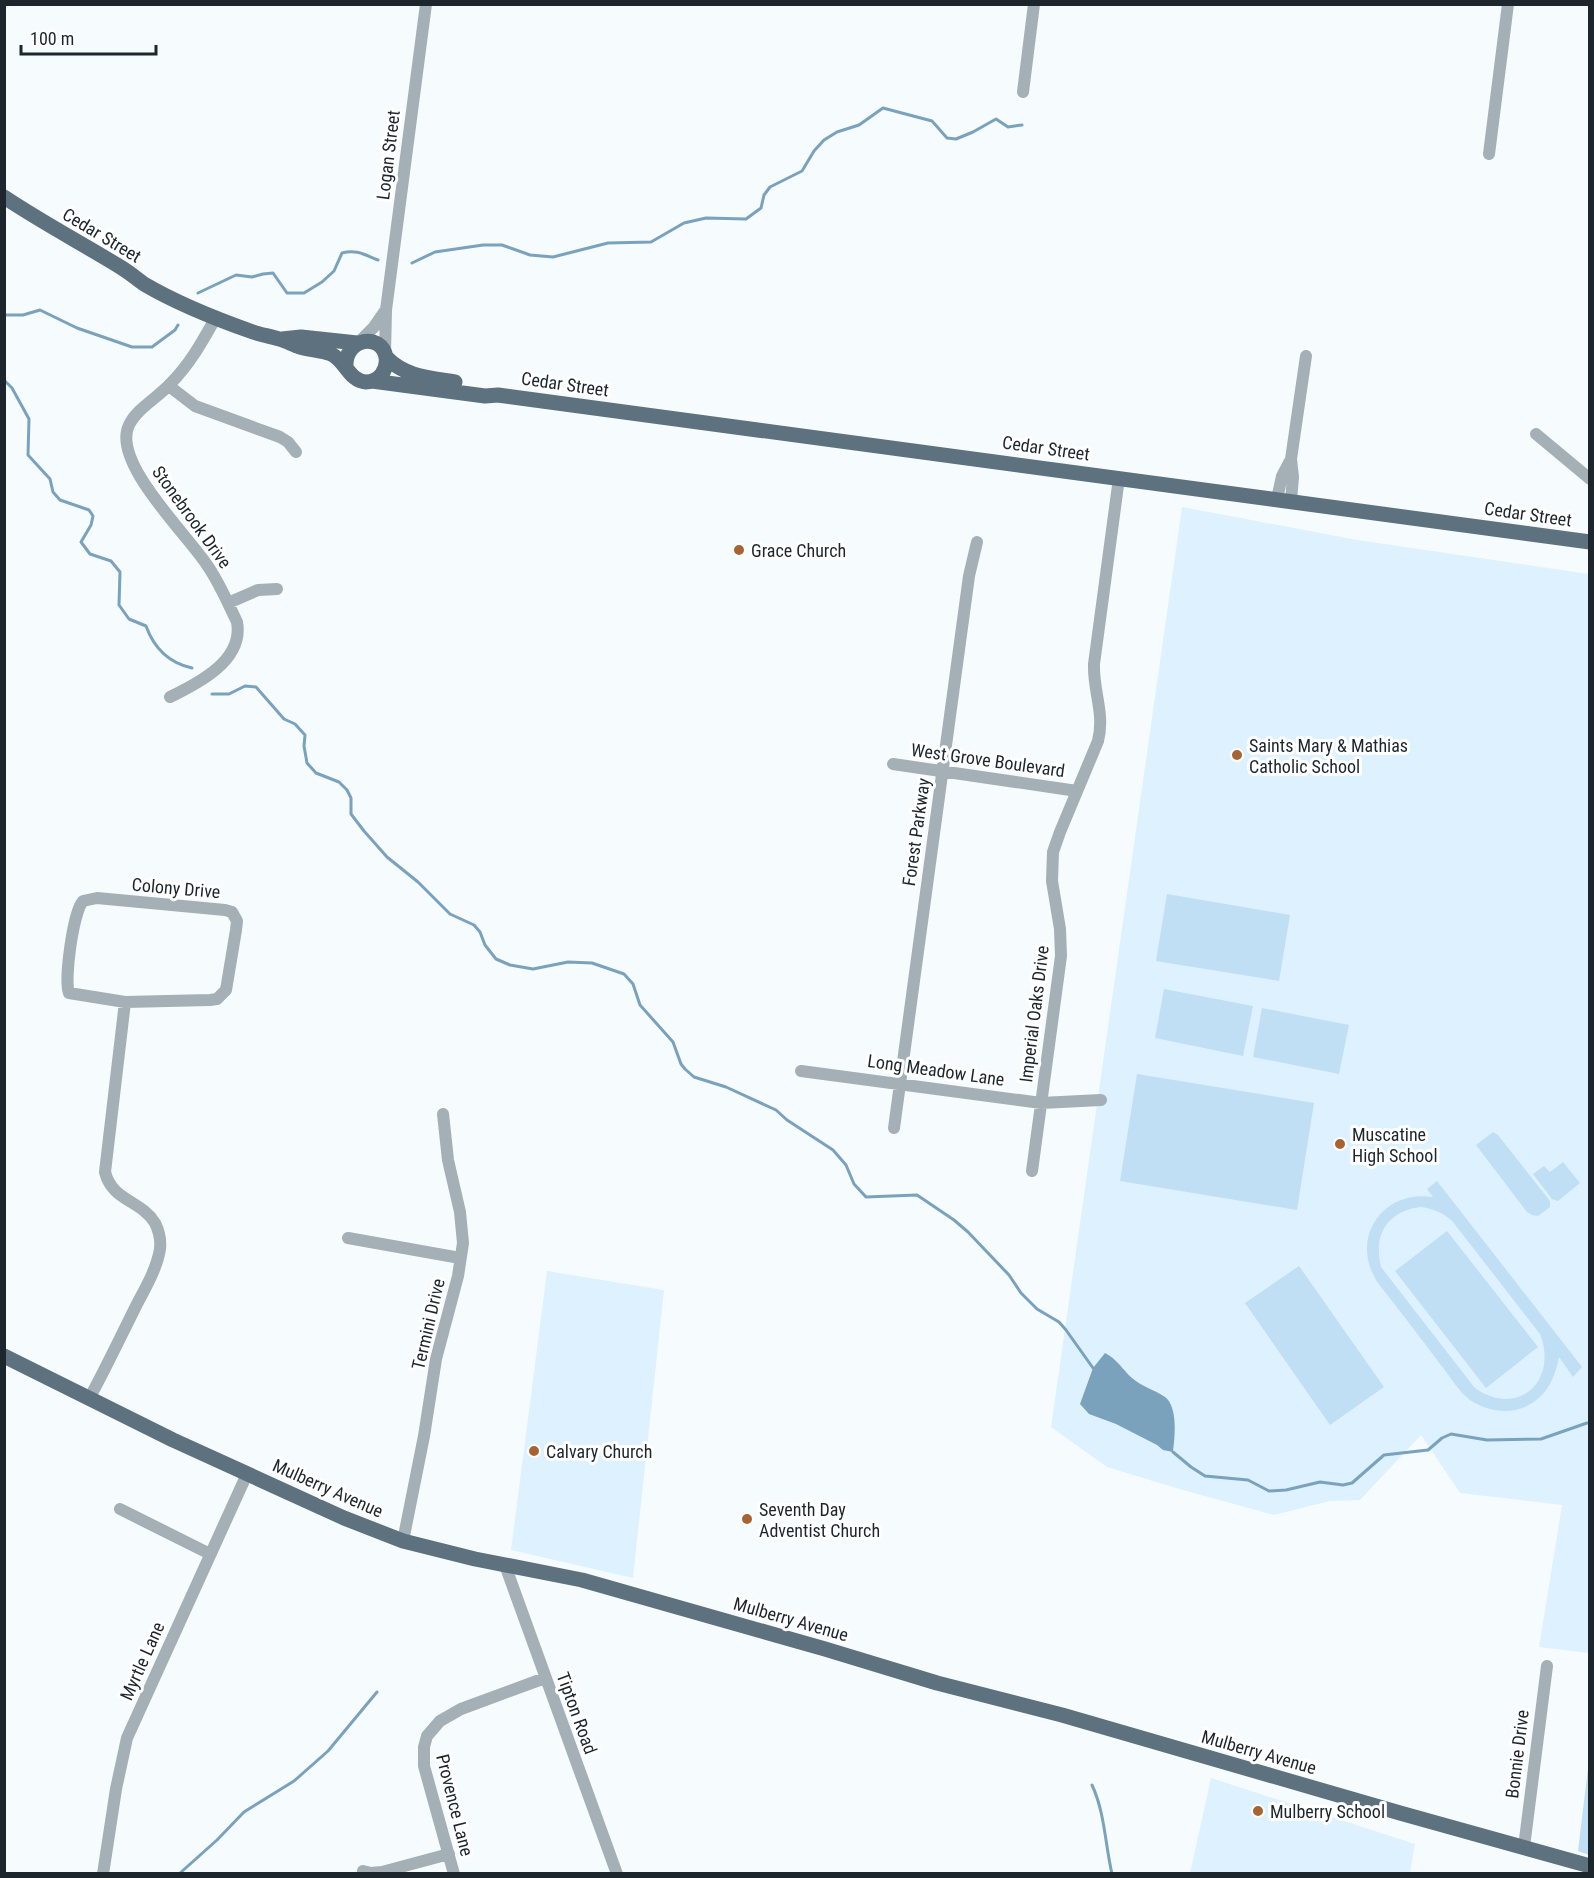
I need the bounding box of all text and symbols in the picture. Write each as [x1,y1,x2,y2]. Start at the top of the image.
scale bar [21,18,156,56]
text: 100 m [30,28,74,49]
street label: Logan Street [372,109,404,201]
street label: Cedar Street [59,203,145,267]
street label: Cedar Street [520,367,610,401]
street label: Cedar Street [1001,431,1091,465]
street label: Stonebrook Drive [148,462,236,572]
street label: Cedar Street [1483,497,1573,531]
place label: Grace Church [751,540,846,561]
marker: Grace Church [732,543,746,557]
place label: Saints Mary & Mathias Catholic School [1249,735,1408,777]
street label: West Grove Boulevard [910,739,1066,781]
marker: Saints Mary & Mathias Catholic School [1230,748,1244,762]
street label: Forest Parkway [898,776,934,887]
street label: Colony Drive [131,874,221,902]
street label: Imperial Oaks Drive [1015,944,1053,1084]
street label: Long Meadow Lane [866,1050,1006,1090]
place label: Muscatine High School [1352,1124,1438,1166]
marker: Muscatine High School [1333,1137,1347,1151]
street label: Termini Drive [407,1276,449,1372]
place label: Calvary Church [546,1441,652,1462]
marker: Calvary Church [527,1444,541,1458]
street label: Mulberry Avenue [270,1454,386,1522]
place label: Seventh Day Adventist Church [759,1499,880,1541]
marker: Seventh Day Adventist Church [740,1512,754,1526]
street label: Mulberry Avenue [731,1593,851,1645]
street label: Myrtle Lane [115,1619,169,1703]
street label: Tipton Road [553,1669,601,1757]
street label: Bonnie Drive [1501,1709,1533,1799]
street label: Mulberry Avenue [1199,1726,1319,1778]
street label: Provence Lane [432,1752,478,1858]
place label: Mulberry School [1270,1801,1385,1822]
marker: Mulberry School [1251,1804,1265,1818]

